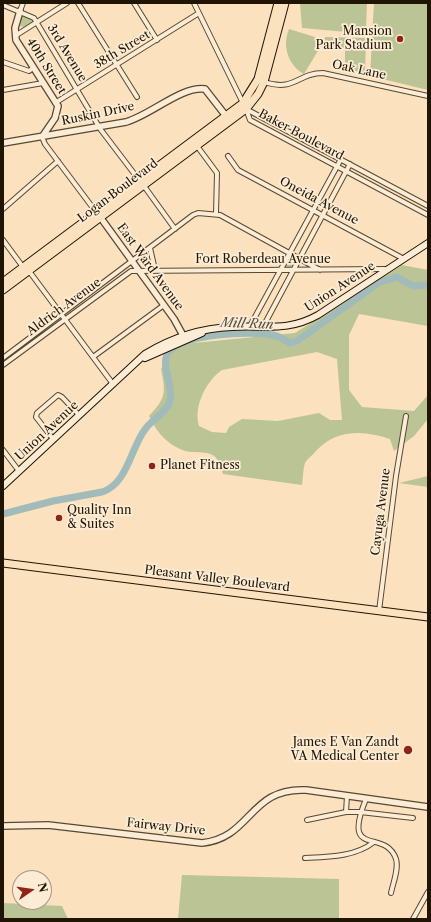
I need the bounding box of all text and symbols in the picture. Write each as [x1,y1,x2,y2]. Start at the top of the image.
street label: 3rd Avenue [44,22,90,84]
place label: Mansion Park Stadium [315,25,392,53]
street label: 38th Street [91,28,153,72]
marker: Mansion Park Stadium [395,34,405,44]
street label: 40th Street [23,35,69,97]
street label: Oak Lane [331,57,387,83]
street label: Ruskin Drive [60,99,136,129]
street label: Baker Boulevard [256,107,346,163]
street label: Logan Boulevard [75,156,161,226]
street label: Oneida Avenue [277,174,361,228]
street label: East Ward Avenue [114,221,186,313]
street label: Fort Roberdeau Avenue [195,253,331,267]
street label: Union Avenue [302,259,378,315]
street label: Aldrich Avenue [24,275,104,339]
water label: Mill Run [220,315,274,333]
street label: Union Avenue [13,398,81,464]
place label: Planet Fitness [160,459,240,473]
marker: Planet Fitness [147,461,157,471]
street label: Cayuga Avenue [369,468,393,556]
place label: Quality Inn & Suites [67,504,132,532]
marker: Quality Inn & Suites [54,513,64,523]
street label: Pleasant Valley Boulevard [144,563,290,595]
place label: James E Van Zandt VA Medical Center [291,736,399,764]
marker: James E Van Zandt VA Medical Center [402,744,414,756]
street label: Fairway Drive [126,816,206,838]
north arrow [12,870,52,910]
text: N [35,881,51,894]

